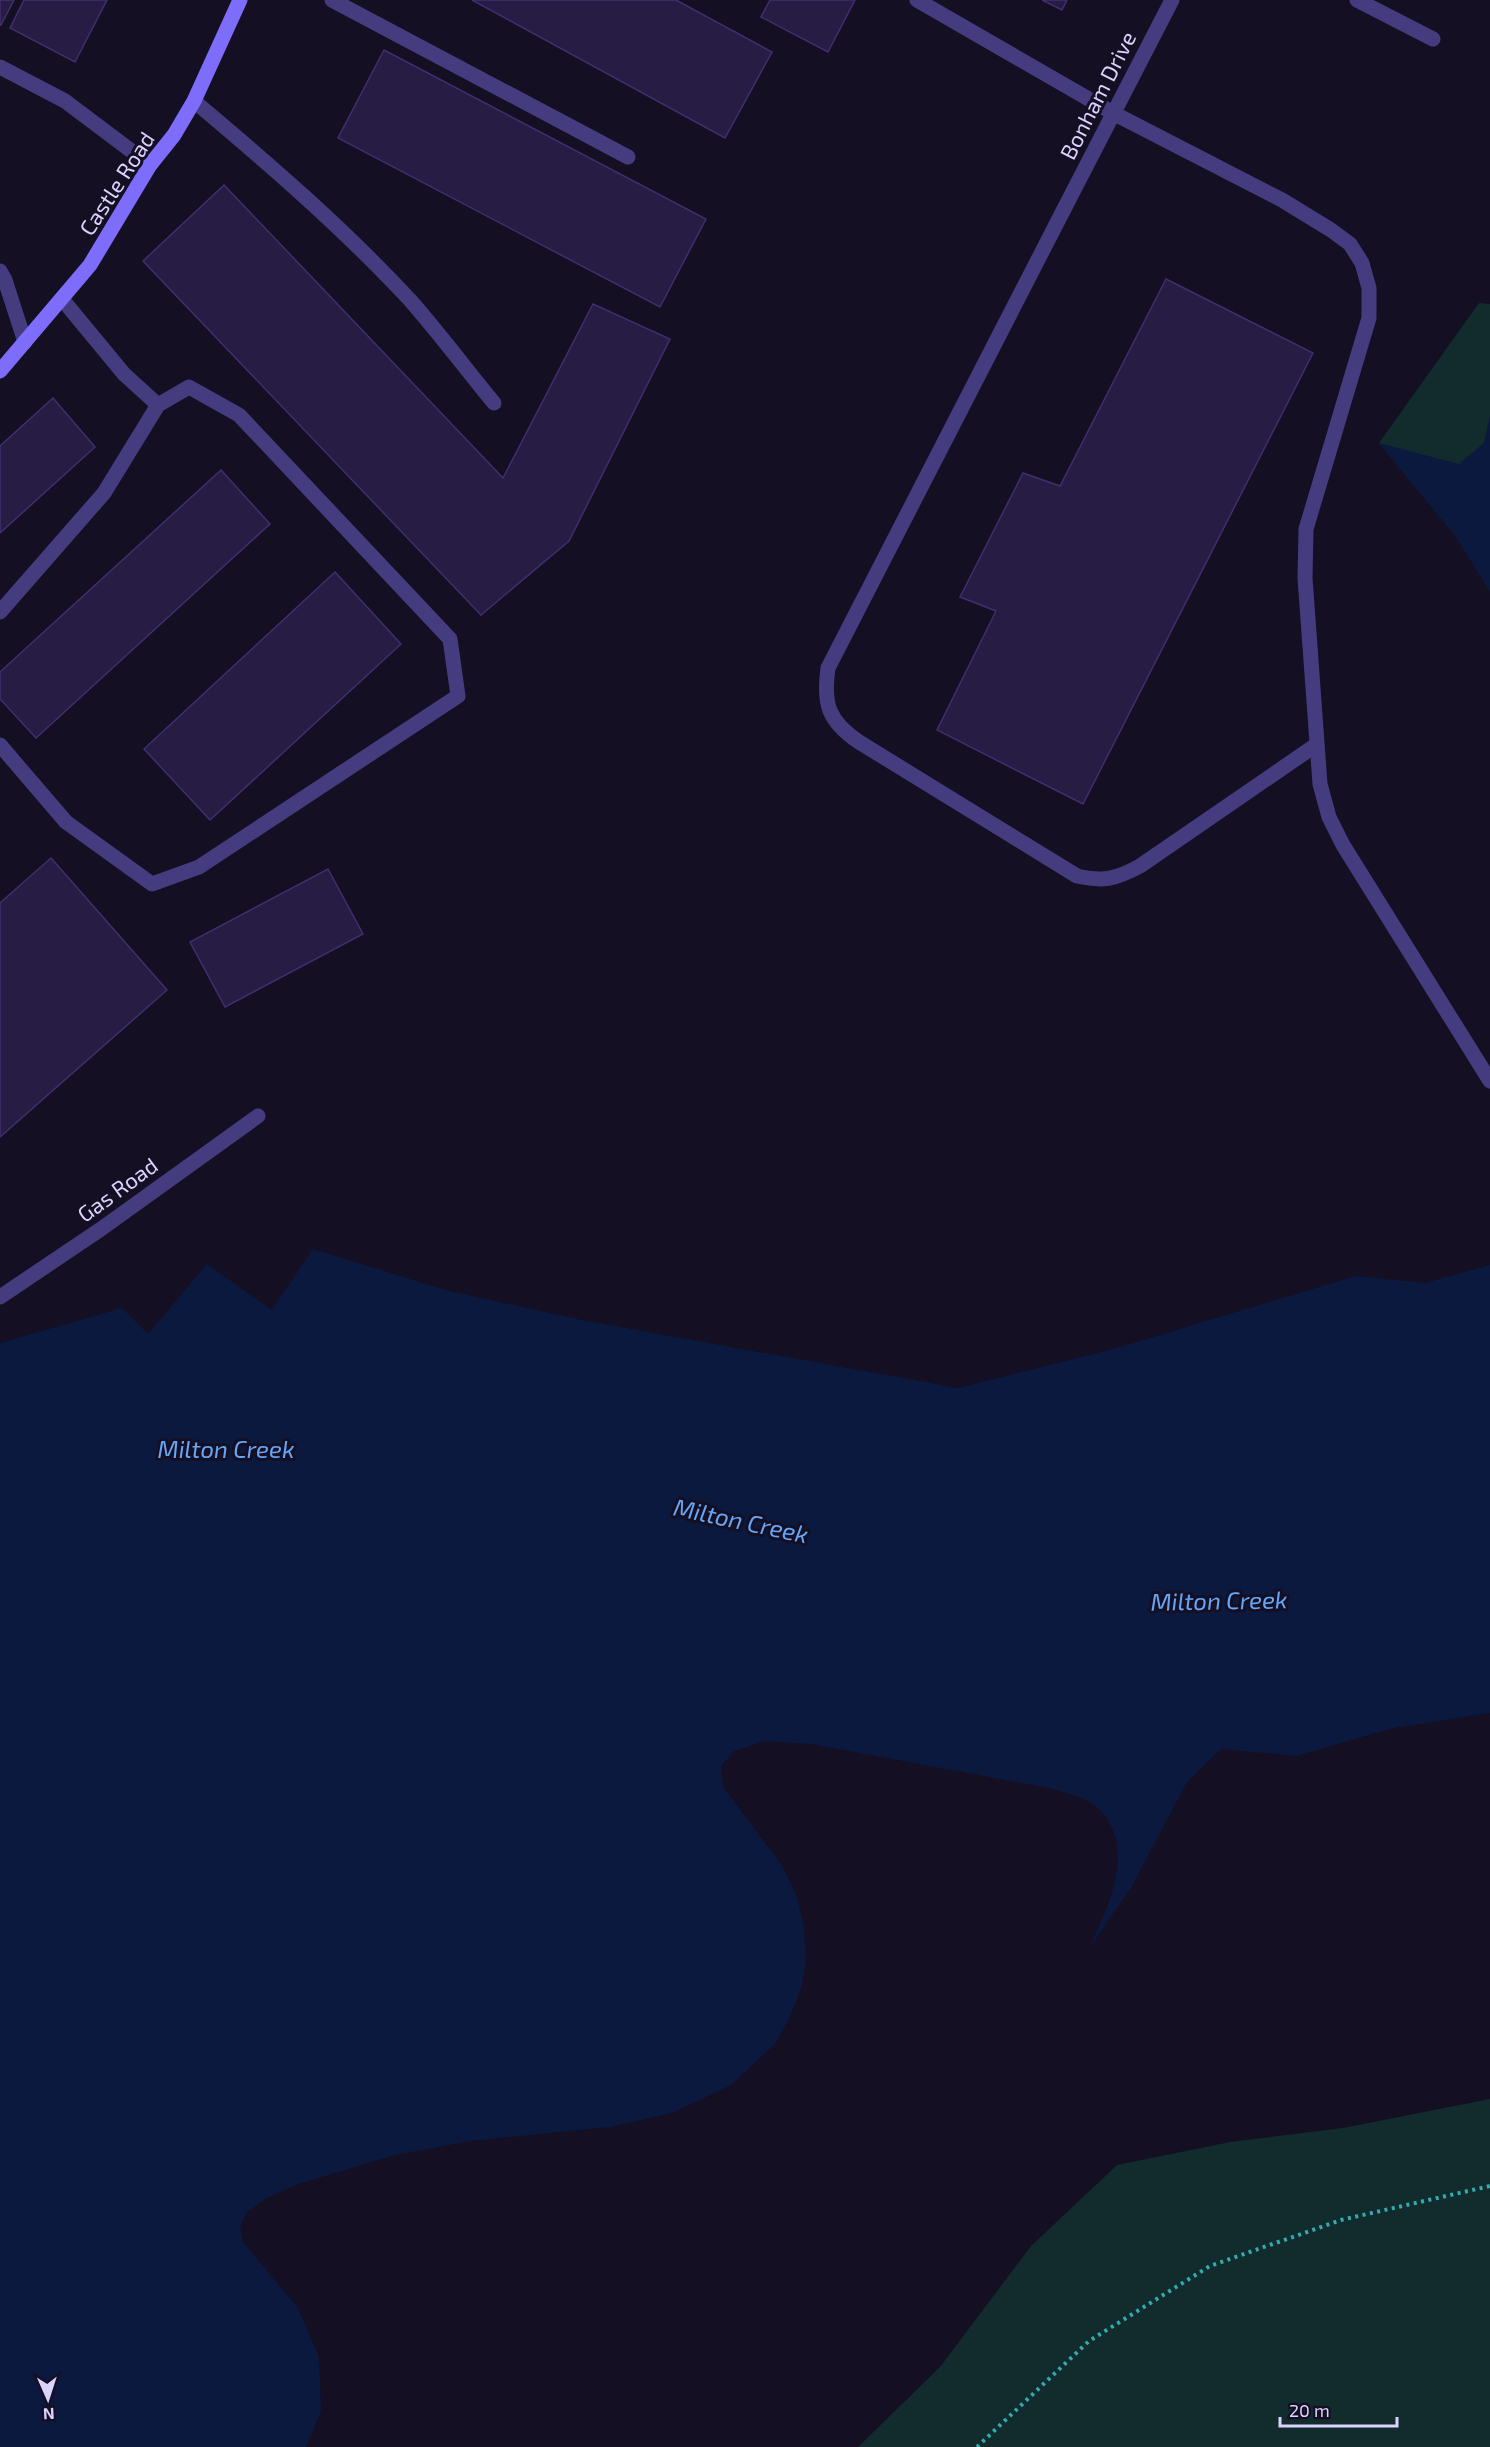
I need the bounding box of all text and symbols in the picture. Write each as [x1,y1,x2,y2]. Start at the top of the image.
street label: Bonham Drive [1054,27,1140,163]
street label: Castle Road [73,126,159,240]
street label: Gas Road [72,1151,162,1227]
water label: Milton Creek [158,1434,294,1463]
water label: Milton Creek [671,1492,811,1548]
water label: Milton Creek [1150,1584,1288,1616]
north arrow [18,2369,78,2429]
scale bar [1280,2390,1397,2428]
text: 20 m [1289,2399,1330,2421]
text: N [43,2405,55,2424]

